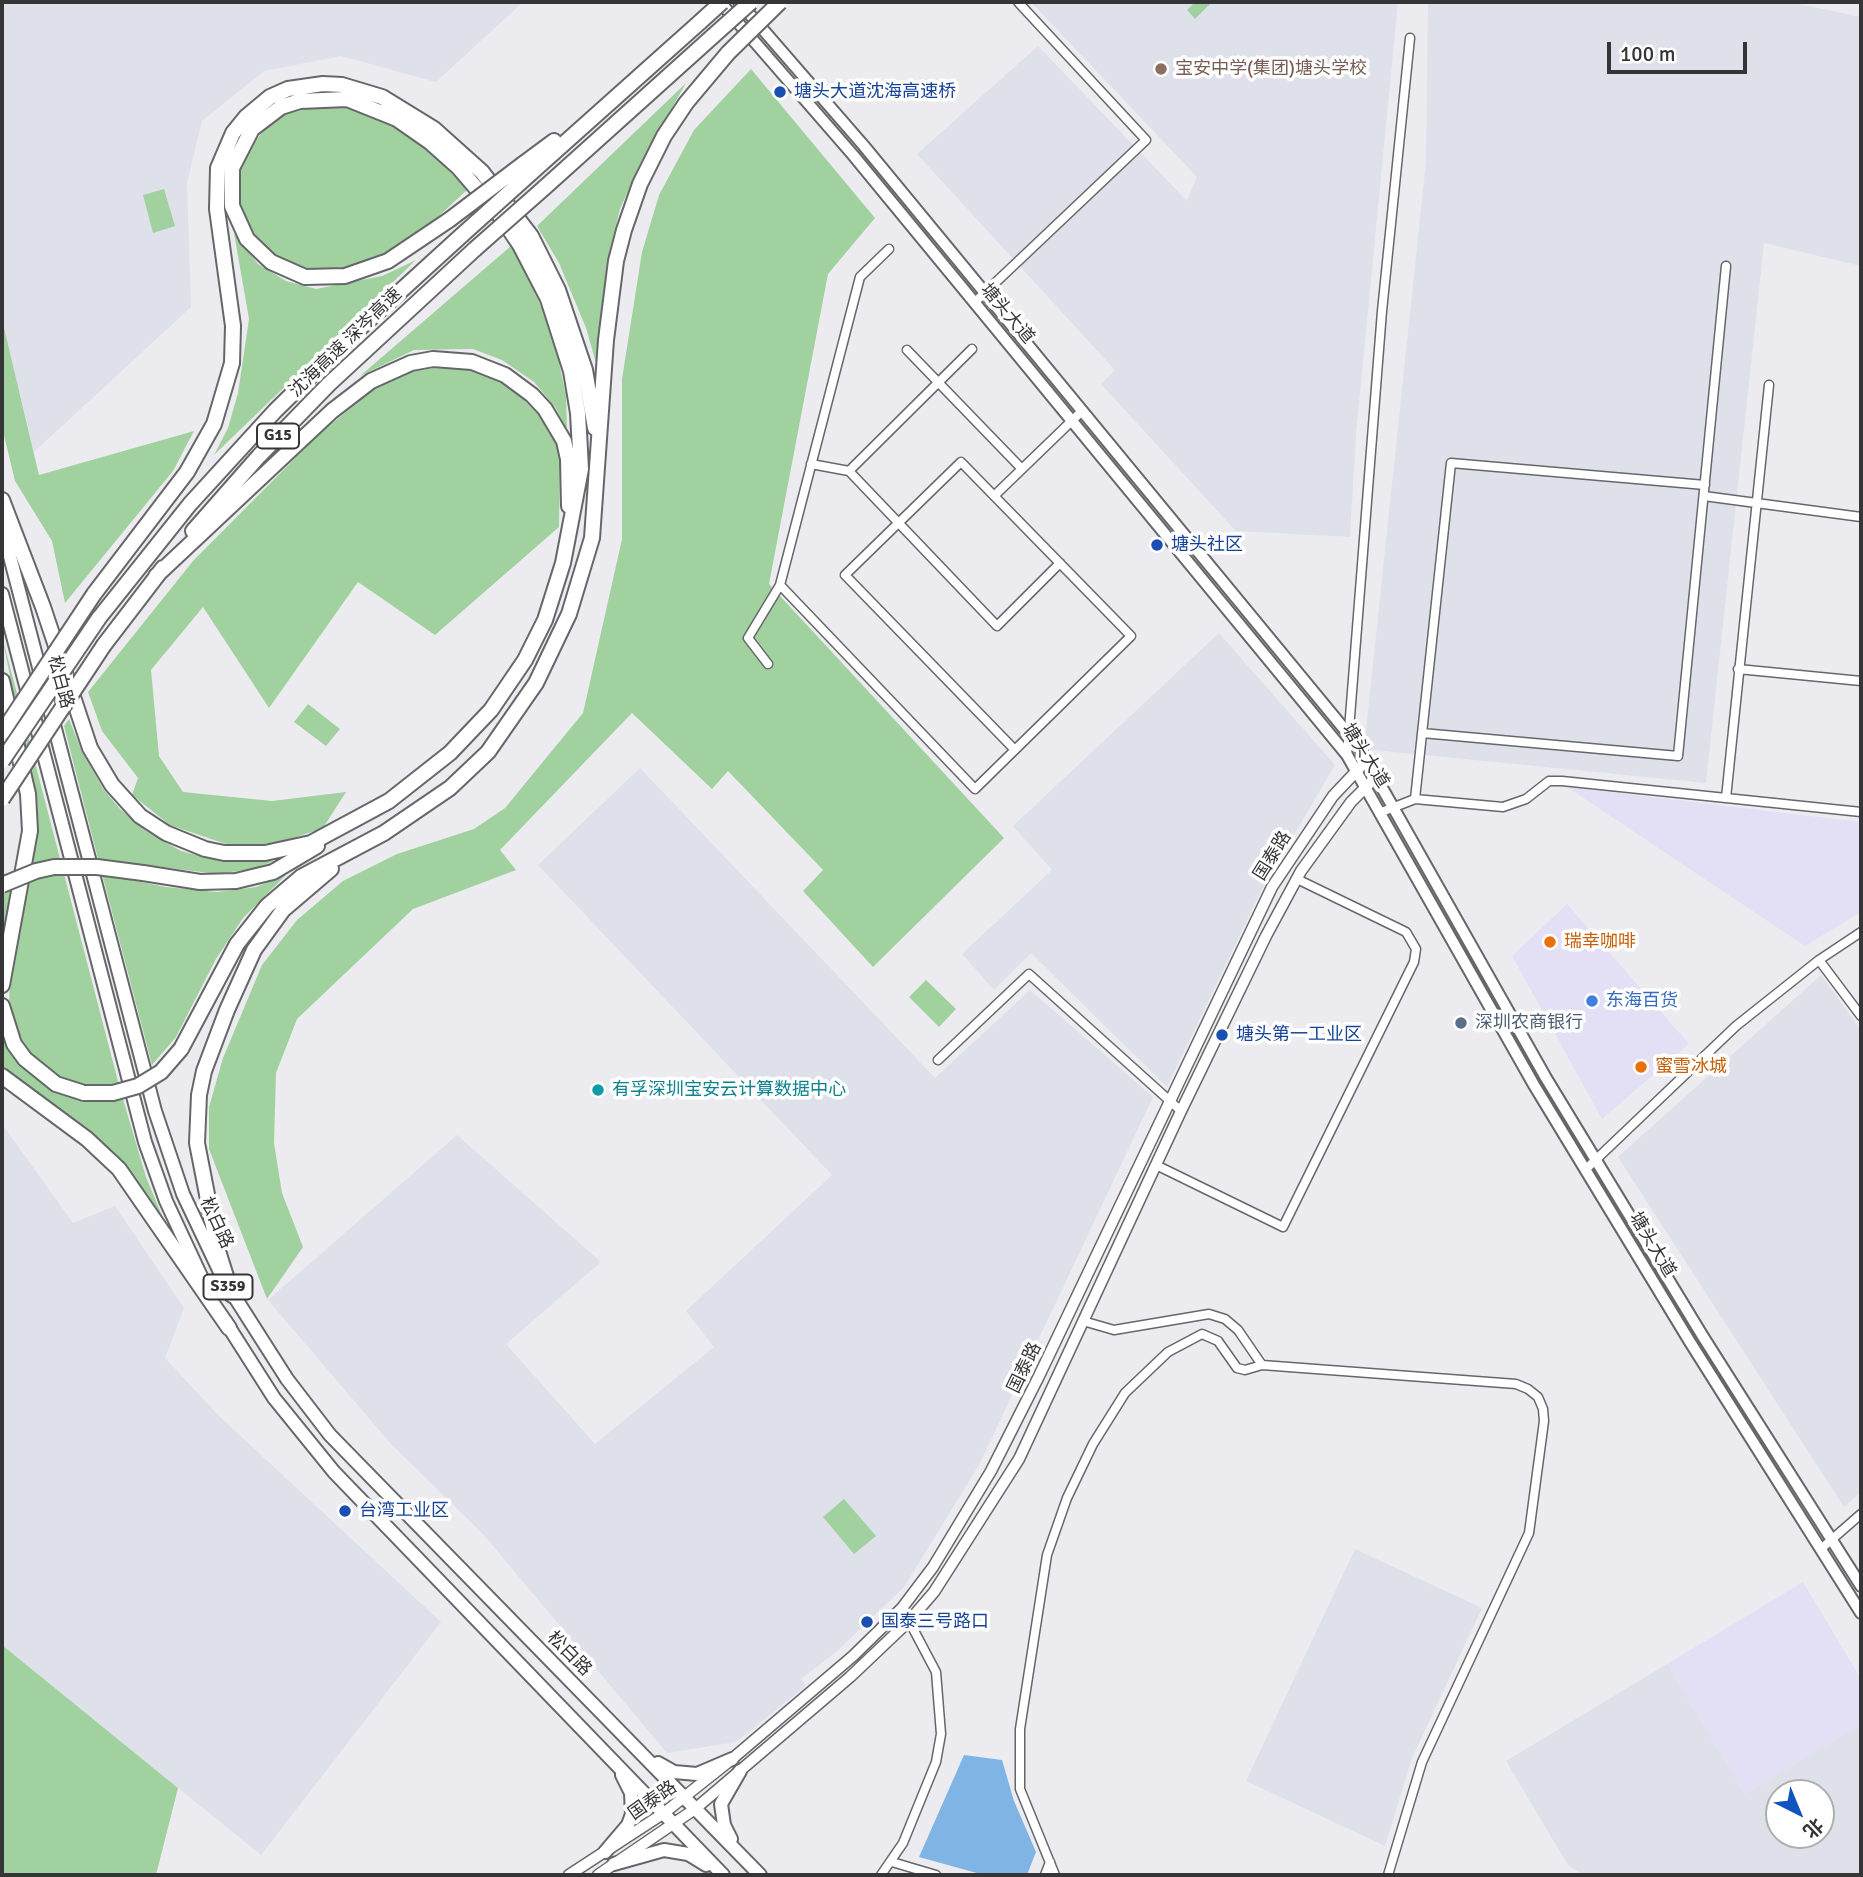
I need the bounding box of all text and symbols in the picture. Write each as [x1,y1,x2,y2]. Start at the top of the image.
scale bar [1611,28,1751,72]
text: 100 m [1620,41,1675,67]
place label: 宝安中学(集团)塘头学校 [1175,58,1367,80]
marker: 宝安中学(集团)塘头学校 [1153,61,1169,77]
place label: 塘头大道沈海高速桥 [794,81,956,103]
marker: 塘头大道沈海高速桥 [772,84,788,100]
street label: 塘头大道 [976,279,1038,349]
street label: 沈海高速 深岑高速 [285,284,407,402]
road number: G15 [257,424,299,448]
place label: 塘头社区 [1171,534,1243,556]
marker: 塘头社区 [1149,537,1165,553]
street label: 松白路 [43,653,77,711]
street label: 塘头大道 [1337,720,1393,792]
street label: 国泰路 [1250,827,1296,885]
place label: 瑞幸咖啡 [1564,931,1636,953]
marker: 瑞幸咖啡 [1542,934,1558,950]
place label: 东海百货 [1606,990,1678,1012]
marker: 东海百货 [1584,993,1600,1009]
place label: 深圳农商银行 [1475,1012,1583,1034]
marker: 深圳农商银行 [1453,1015,1469,1031]
place label: 塘头第一工业区 [1236,1024,1362,1046]
marker: 塘头第一工业区 [1214,1027,1230,1043]
place label: 蜜雪冰城 [1655,1056,1727,1078]
marker: 蜜雪冰城 [1633,1059,1649,1075]
place label: 有孚深圳宝安云计算数据中心 [612,1079,846,1101]
marker: 有孚深圳宝安云计算数据中心 [590,1082,606,1098]
street label: 松白路 [195,1194,237,1252]
street label: 塘头大道 [1624,1209,1680,1281]
road number: S359 [204,1274,252,1300]
street label: 国泰路 [1003,1339,1047,1397]
place label: 台湾工业区 [359,1500,449,1522]
marker: 台湾工业区 [337,1503,353,1519]
place label: 国泰三号路口 [881,1611,989,1633]
marker: 国泰三号路口 [859,1614,875,1630]
street label: 松白路 [542,1627,596,1681]
street label: 国泰路 [625,1777,681,1825]
north arrow [1765,1779,1835,1849]
text: 北 [1798,1813,1828,1843]

